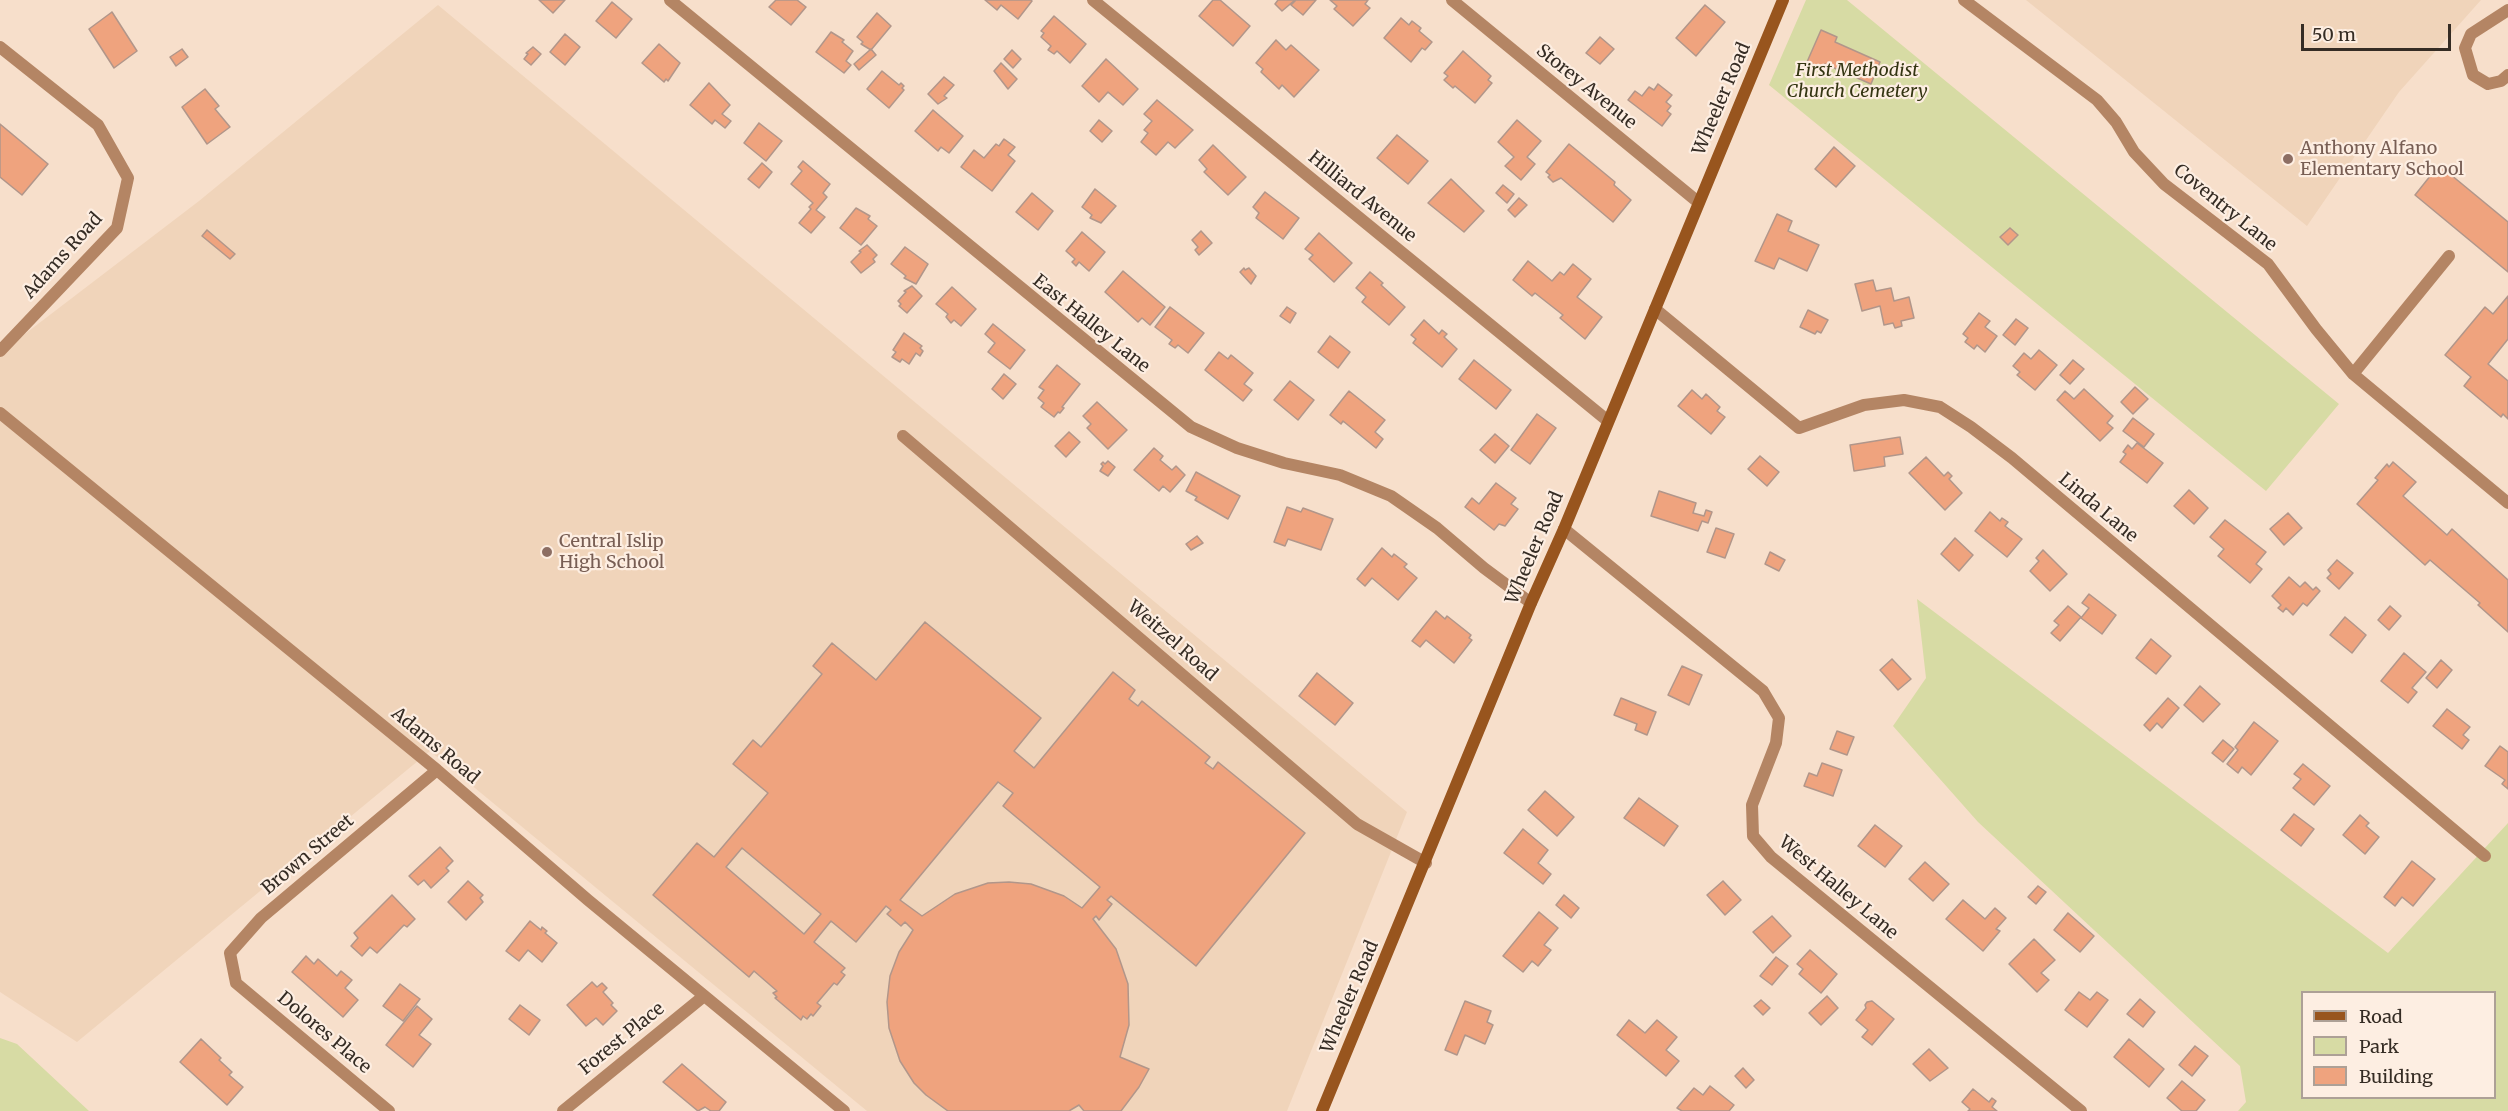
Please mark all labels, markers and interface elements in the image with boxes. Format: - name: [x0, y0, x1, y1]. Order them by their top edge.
- scale bar: [2304, 12, 2454, 50]
- text: 50 m: [2312, 23, 2356, 46]
- street label: Wheeler Road: [1689, 39, 1755, 159]
- street label: Storey Avenue: [1532, 40, 1640, 134]
- park label: First Methodist Church Cemetery: [1787, 60, 1927, 103]
- place label: Anthony Alfano Elementary School: [2300, 138, 2464, 180]
- street label: Hilliard Avenue: [1304, 147, 1420, 247]
- marker: Anthony Alfano Elementary School: [2281, 152, 2295, 166]
- street label: Coventry Lane: [2169, 160, 2281, 256]
- street label: Adams Road: [19, 209, 107, 303]
- street label: East Halley Lane: [1028, 270, 1154, 378]
- street label: Linda Lane: [2054, 469, 2142, 547]
- street label: Wheeler Road: [1502, 488, 1568, 608]
- place label: Central Islip High School: [559, 531, 664, 574]
- marker: Central Islip High School: [540, 545, 554, 559]
- street label: Weitzel Road: [1123, 596, 1221, 686]
- street label: Adams Road: [387, 703, 483, 789]
- street label: Brown Street: [258, 810, 358, 900]
- street label: West Halley Lane: [1774, 832, 1902, 944]
- street label: Wheeler Road: [1317, 937, 1383, 1057]
- street label: Dolores Place: [273, 988, 375, 1078]
- legend: [2301, 991, 2496, 1099]
- street label: Forest Place: [575, 998, 669, 1080]
- text: Road: [2359, 1005, 2403, 1028]
- text: Park: [2359, 1035, 2399, 1058]
- text: Building: [2359, 1065, 2433, 1088]

